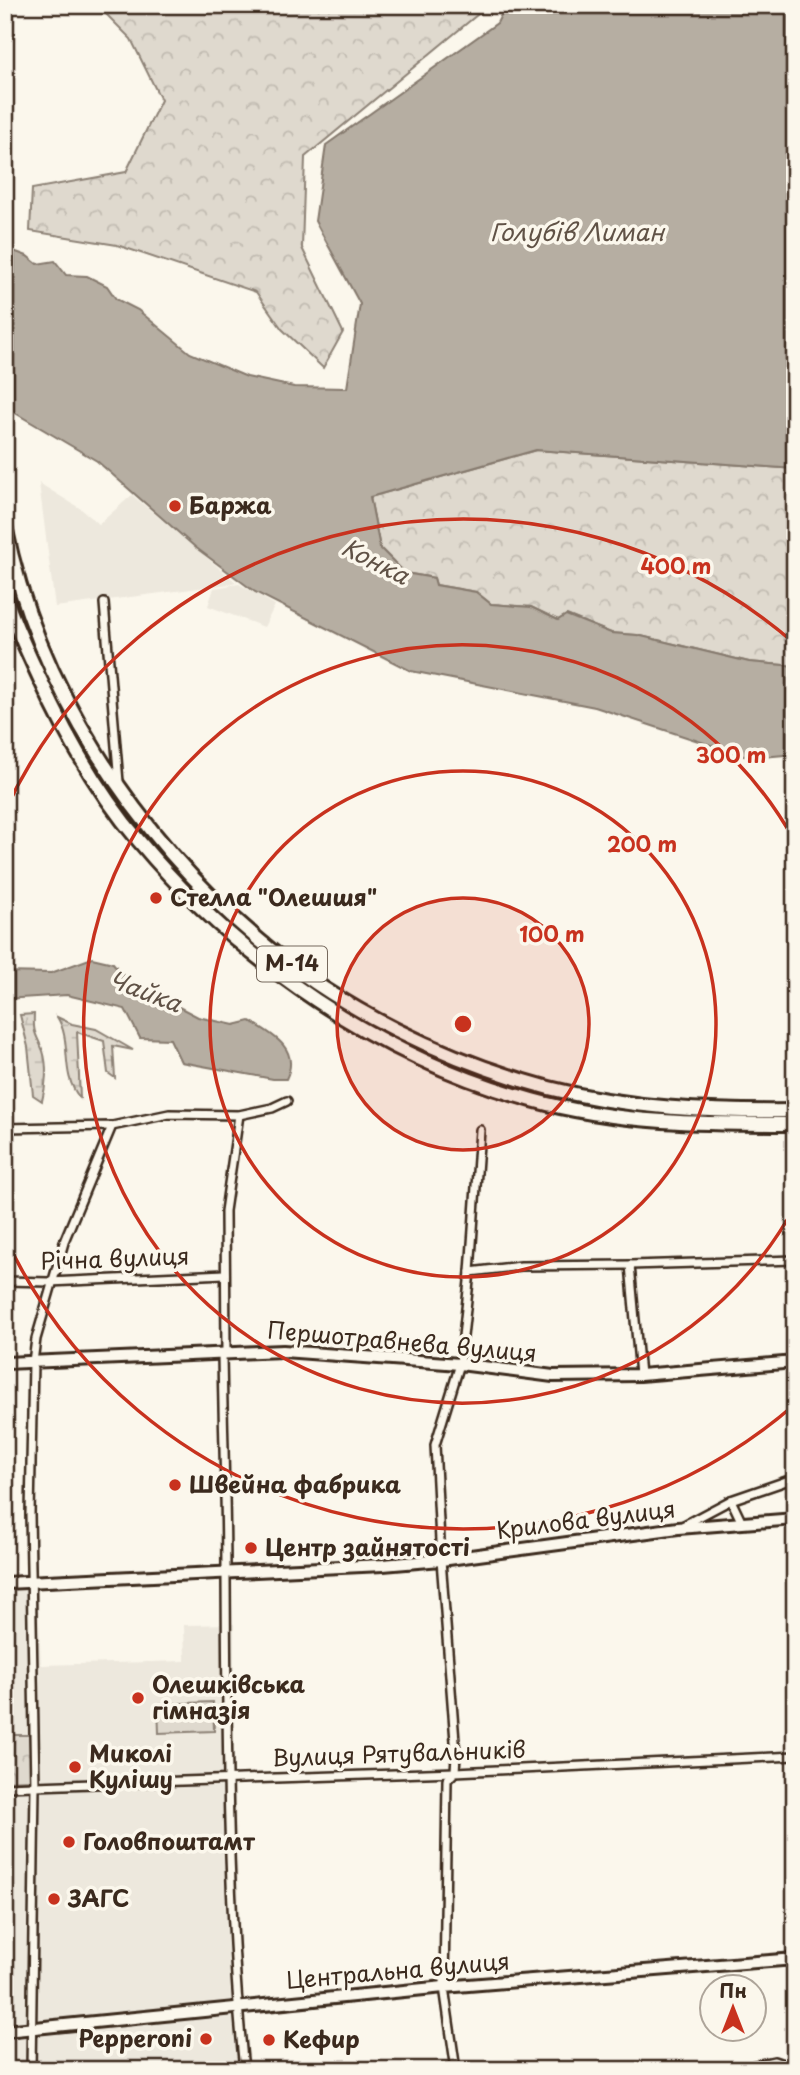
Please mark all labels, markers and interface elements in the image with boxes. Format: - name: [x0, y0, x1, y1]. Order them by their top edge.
- water label: Голубів Лиман: [490, 213, 666, 249]
- place label: Баржа: [189, 487, 272, 522]
- marker: Баржа: [167, 498, 183, 514]
- water label: Конка: [336, 528, 417, 593]
- text: 400 m: [641, 549, 711, 581]
- text: 300 m: [696, 738, 766, 770]
- text: 200 m: [607, 827, 677, 859]
- place label: Стелла "Олешшя": [170, 879, 377, 914]
- marker: Стелла "Олешшя": [148, 890, 164, 906]
- text: 100 m: [519, 917, 585, 949]
- road number: М-14: [257, 946, 327, 982]
- water label: Чайка: [104, 960, 188, 1021]
- centre of rings: [451, 1012, 475, 1036]
- street label: Річна вулиця: [40, 1237, 190, 1278]
- street label: Першотравнева вулиця: [266, 1311, 538, 1370]
- place label: Швейна фабрика: [189, 1466, 401, 1501]
- marker: Швейна фабрика: [167, 1477, 183, 1493]
- street label: Крилова вулиця: [494, 1490, 677, 1547]
- place label: Центр зайнятості: [265, 1529, 470, 1564]
- marker: Центр зайнятості: [243, 1540, 259, 1556]
- place label: Олешківська гімназія: [152, 1666, 306, 1727]
- marker: Олешківська гімназія: [130, 1690, 146, 1706]
- street label: Вулиця Рятувальників: [272, 1731, 526, 1774]
- place label: Миколі Кулішу: [89, 1735, 173, 1796]
- marker: Миколі Кулішу: [67, 1759, 83, 1775]
- place label: Головпоштамт: [83, 1823, 255, 1858]
- marker: Головпоштамт: [61, 1834, 77, 1850]
- place label: ЗАГС: [67, 1880, 129, 1915]
- marker: ЗАГС: [46, 1891, 62, 1907]
- street label: Центральна вулиця: [285, 1942, 511, 1997]
- north arrow: [698, 1974, 768, 2044]
- text: Пн: [719, 1976, 747, 2004]
- place label: Pepperoni: [78, 2020, 192, 2055]
- place label: Кефир: [283, 2021, 360, 2056]
- marker: Pepperoni: [198, 2031, 214, 2047]
- marker: Кефир: [261, 2032, 277, 2048]

